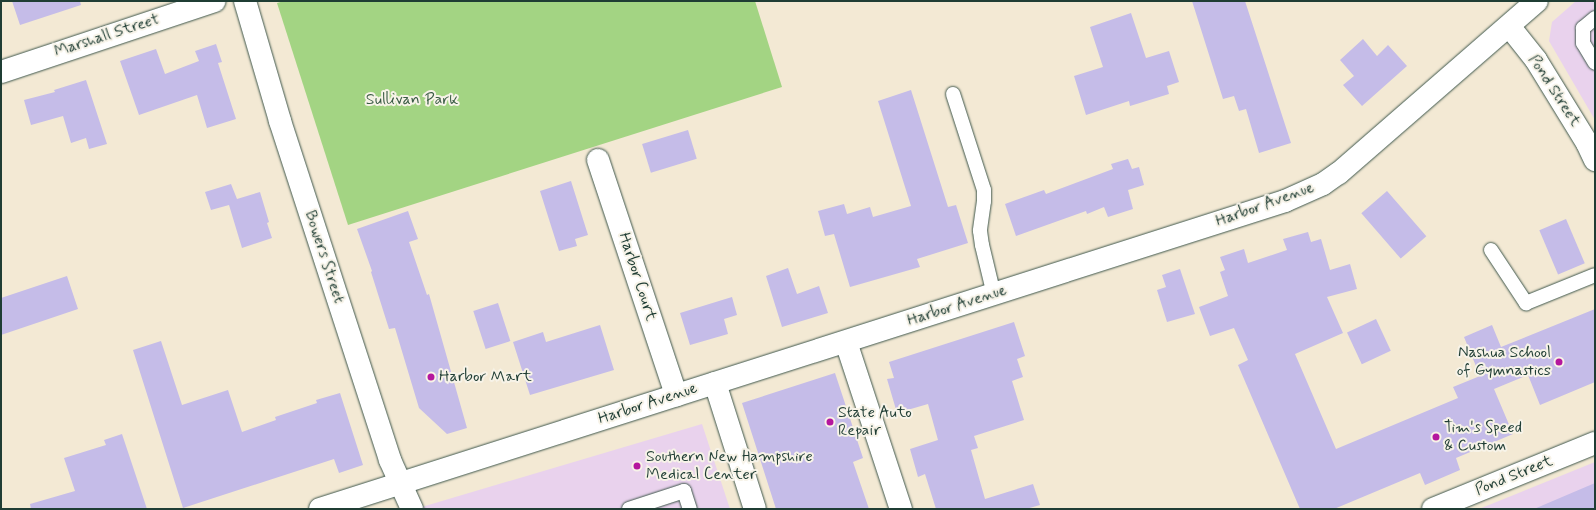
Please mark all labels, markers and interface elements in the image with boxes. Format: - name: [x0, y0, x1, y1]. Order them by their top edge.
- street label: Marshall Street: [52, 10, 162, 62]
- street label: Pond Street: [1524, 51, 1584, 131]
- park label: Sullivan Park: [367, 90, 457, 110]
- street label: Harbor Avenue: [1214, 179, 1316, 231]
- street label: Bowers Street: [300, 207, 348, 307]
- street label: Harbor Court: [614, 231, 660, 323]
- street label: Harbor Avenue: [906, 281, 1008, 331]
- place label: Nashua School of Gymnastics: [1452, 343, 1551, 381]
- marker: Nashua School of Gymnastics: [1554, 357, 1564, 367]
- place label: Harbor Mart: [439, 367, 527, 387]
- marker: Harbor Mart: [426, 372, 436, 382]
- street label: Harbor Avenue: [597, 379, 699, 429]
- place label: State Auto Repair: [838, 403, 910, 441]
- marker: State Auto Repair: [825, 417, 835, 427]
- place label: Tim's Speed & Custom: [1444, 418, 1524, 456]
- marker: Tim's Speed & Custom: [1431, 432, 1441, 442]
- place label: Southern New Hampshire Medical Center: [646, 447, 812, 485]
- street label: Pond Street: [1472, 452, 1556, 500]
- marker: Southern New Hampshire Medical Center: [631, 460, 643, 472]

